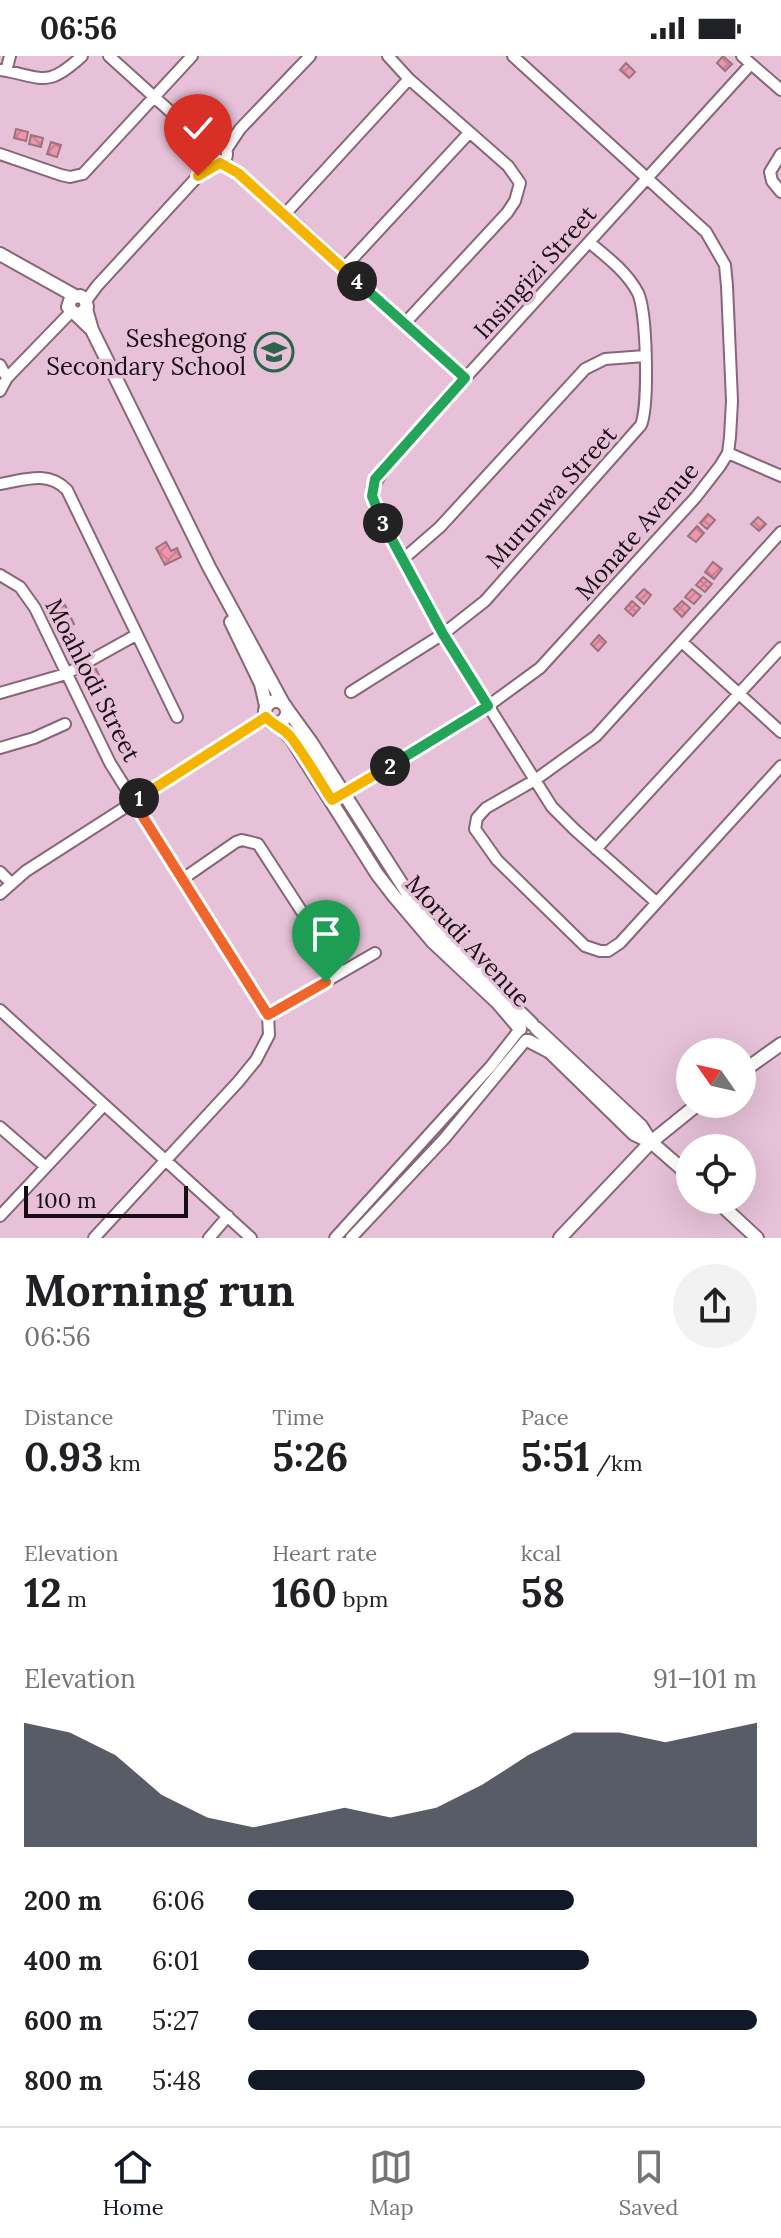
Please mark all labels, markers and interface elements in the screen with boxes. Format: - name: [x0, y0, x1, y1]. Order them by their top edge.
- text: 06:56: [40, 9, 117, 47]
- pin: [164, 94, 232, 176]
- icon: check: [176, 106, 220, 150]
- street label: Insingizi Street: [467, 198, 603, 345]
- pin: 4: [337, 261, 377, 301]
- text: 4: [351, 267, 363, 295]
- place label: Seshegong Secondary School: [46, 323, 247, 382]
- school or university icon: Seshegong Secondary School: [253, 331, 295, 373]
- street label: Murunwa Street: [479, 419, 624, 575]
- street label: Monate Avenue: [569, 456, 705, 606]
- pin: 3: [363, 503, 403, 543]
- text: 3: [377, 509, 389, 537]
- street label: Moahlodi Street: [39, 593, 148, 767]
- pin: 2: [370, 746, 410, 786]
- text: 2: [384, 752, 396, 780]
- pin: 1: [119, 778, 159, 818]
- text: 1: [135, 784, 143, 812]
- street label: Morudi Avenue: [399, 868, 537, 1014]
- pin: [292, 900, 360, 982]
- icon: arrive: [304, 912, 348, 956]
- north arrow: [676, 1038, 756, 1118]
- map controls: [676, 1038, 756, 1214]
- button: locate: [676, 1134, 756, 1214]
- scale bar: [24, 1182, 188, 1218]
- text: 100 m: [36, 1186, 97, 1214]
- text: Morning run: [24, 1262, 295, 1318]
- button: share: [673, 1264, 757, 1348]
- text: 06:56: [24, 1320, 91, 1353]
- text: Distance: [24, 1403, 114, 1431]
- text: Time: [272, 1403, 324, 1431]
- text: Pace: [521, 1403, 569, 1431]
- text: 0.93: [24, 1431, 104, 1482]
- text: 5:26: [272, 1431, 348, 1482]
- text: 5:51: [521, 1431, 590, 1482]
- text: km: [104, 1449, 141, 1477]
- text: /km: [590, 1449, 643, 1477]
- text: Elevation: [24, 1539, 119, 1567]
- text: Heart rate: [272, 1539, 377, 1567]
- text: kcal: [521, 1539, 561, 1567]
- text: 12: [24, 1567, 62, 1618]
- text: 160: [272, 1567, 337, 1618]
- text: 58: [521, 1567, 565, 1618]
- text: m: [62, 1585, 87, 1613]
- text: bpm: [337, 1585, 388, 1613]
- text: Elevation: [24, 1662, 136, 1695]
- text: 91–101 m: [653, 1662, 757, 1695]
- text: 200 m: [24, 1884, 102, 1917]
- text: 6:06: [152, 1884, 205, 1917]
- text: 400 m: [24, 1944, 102, 1977]
- text: 6:01: [152, 1944, 199, 1977]
- text: 600 m: [24, 2004, 103, 2037]
- text: 5:27: [152, 2004, 199, 2037]
- text: 800 m: [24, 2064, 103, 2097]
- text: 5:48: [152, 2064, 201, 2097]
- tab: Home: [103, 2145, 164, 2221]
- tab: Map: [369, 2145, 414, 2221]
- tab: Saved: [619, 2145, 678, 2221]

